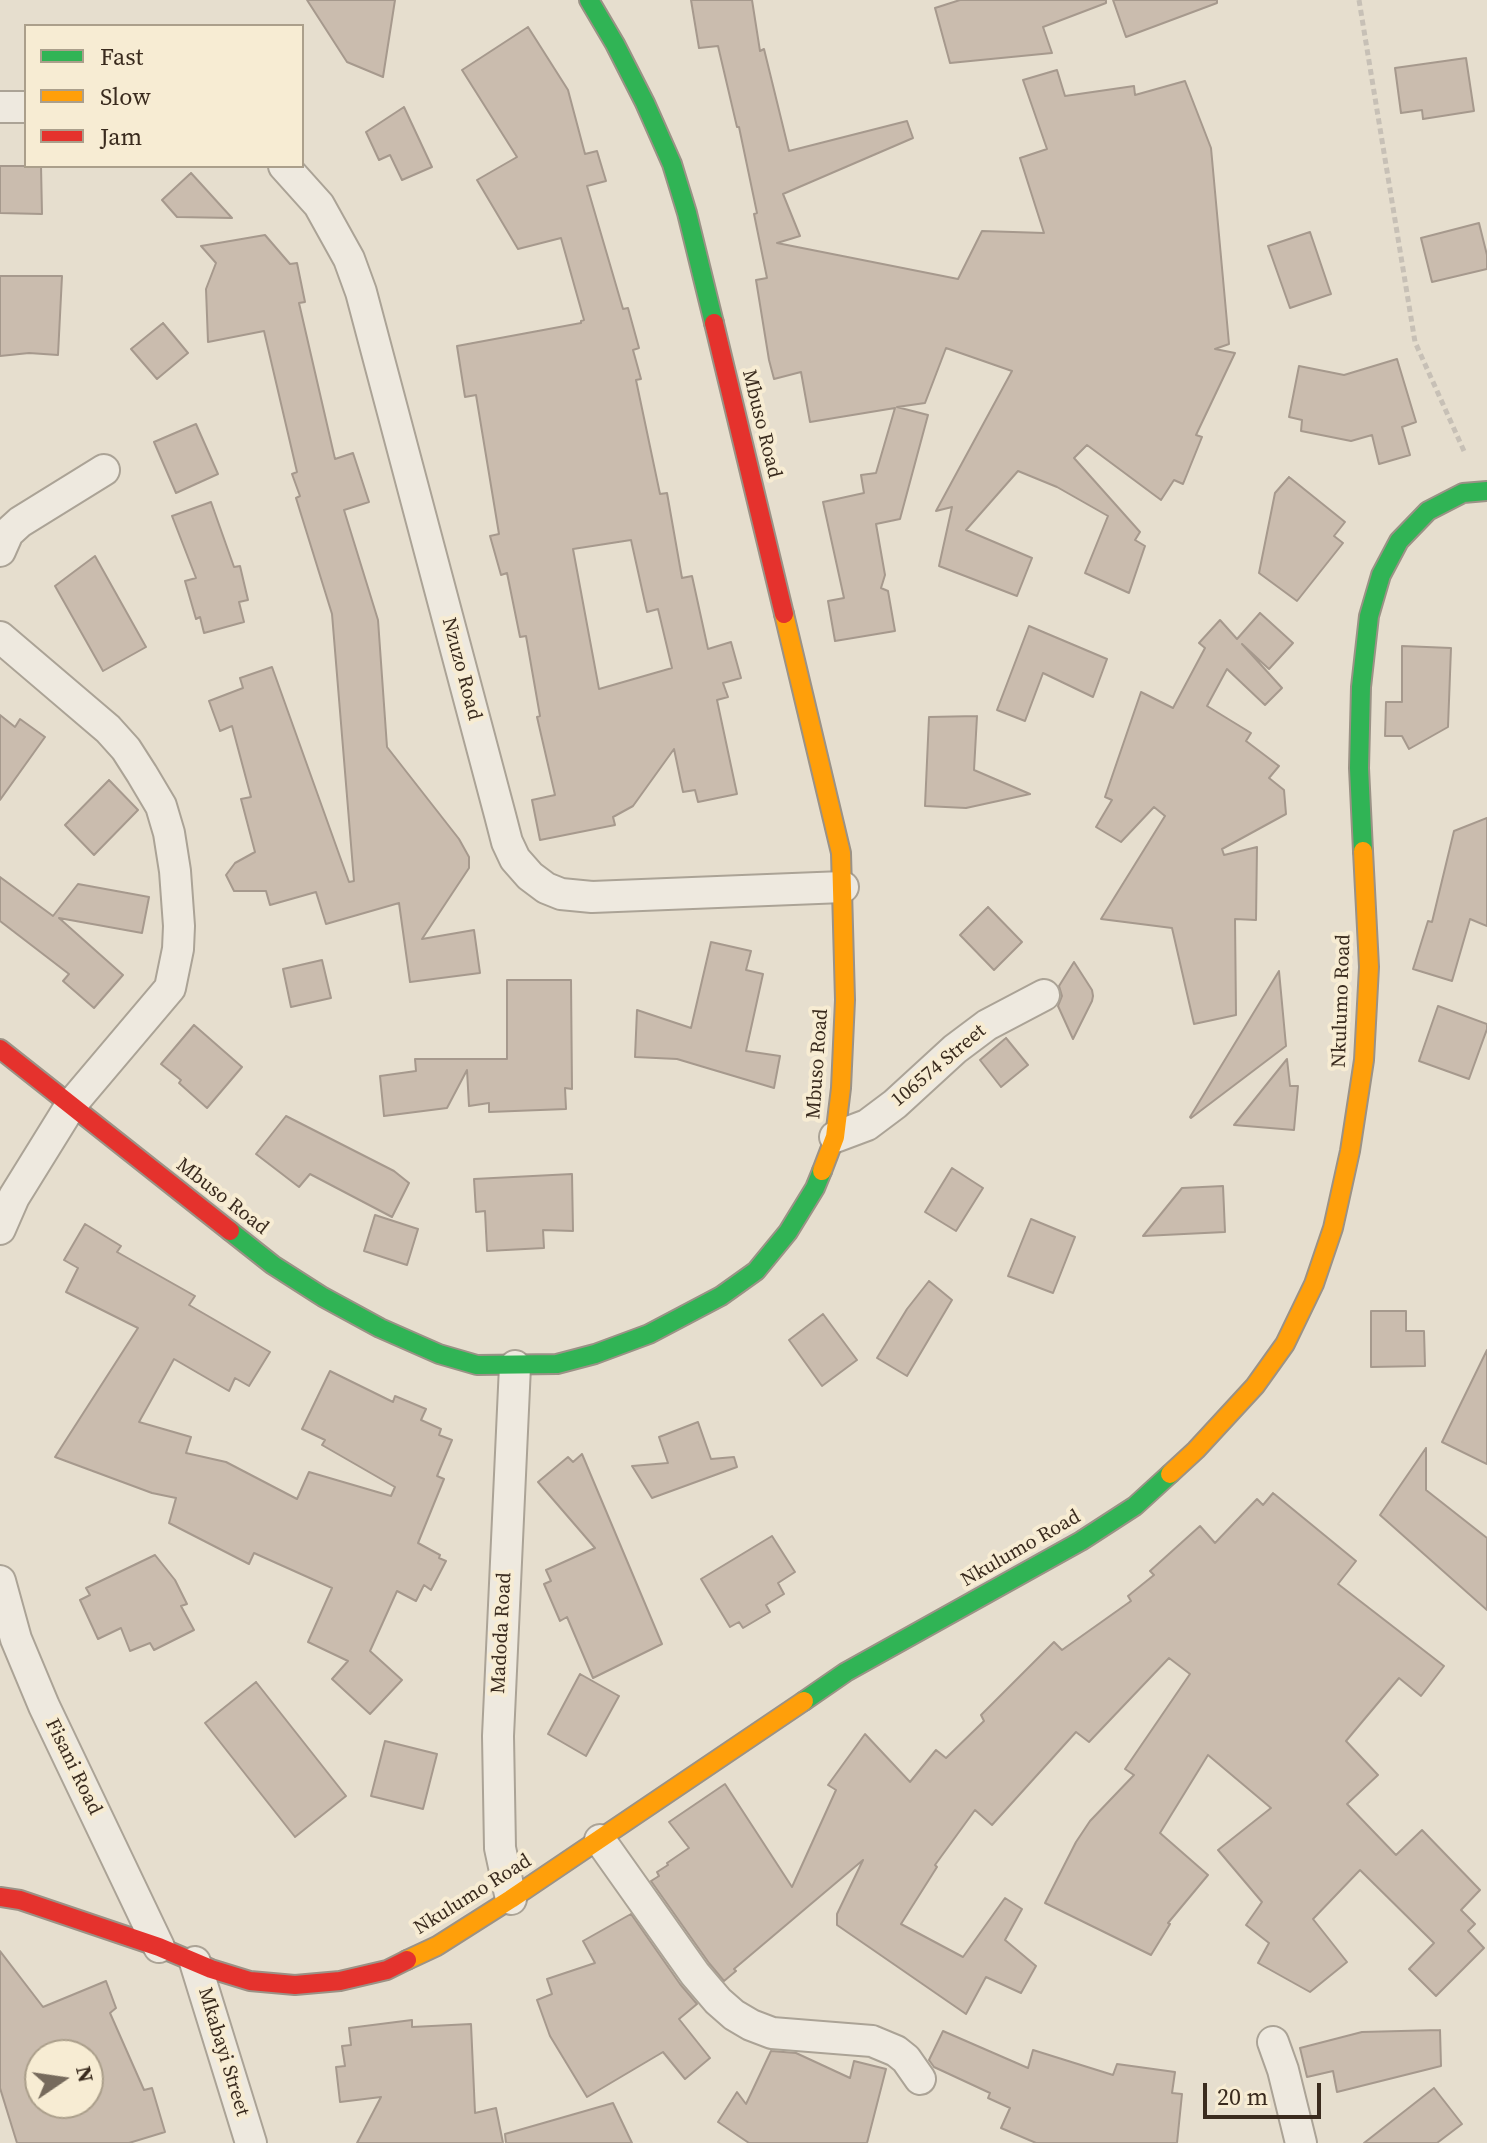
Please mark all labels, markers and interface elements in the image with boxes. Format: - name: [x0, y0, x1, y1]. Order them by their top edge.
- legend: [24, 24, 304, 168]
- text: Fast: [100, 40, 143, 73]
- text: Slow: [100, 80, 151, 113]
- text: Jam: [100, 120, 142, 153]
- street label: Mbuso Road: [736, 367, 786, 481]
- street label: Nzuzo Road: [436, 615, 486, 723]
- street label: Nkulumo Road: [1328, 934, 1356, 1068]
- street label: Mbuso Road: [802, 1008, 834, 1120]
- street label: 106574 Street: [887, 1019, 991, 1113]
- street label: Mbuso Road: [171, 1153, 273, 1241]
- street label: Nkulumo Road: [957, 1505, 1085, 1593]
- street label: Madoda Road: [487, 1572, 517, 1694]
- street label: Fisani Road: [39, 1715, 107, 1819]
- street label: Nkulumo Road: [410, 1849, 536, 1941]
- street label: Mkabayi Street: [192, 1985, 254, 2119]
- north arrow: [24, 2039, 104, 2119]
- text: N: [69, 2063, 102, 2085]
- scale bar: [1207, 2067, 1325, 2117]
- text: 20 m: [1217, 2080, 1268, 2113]

